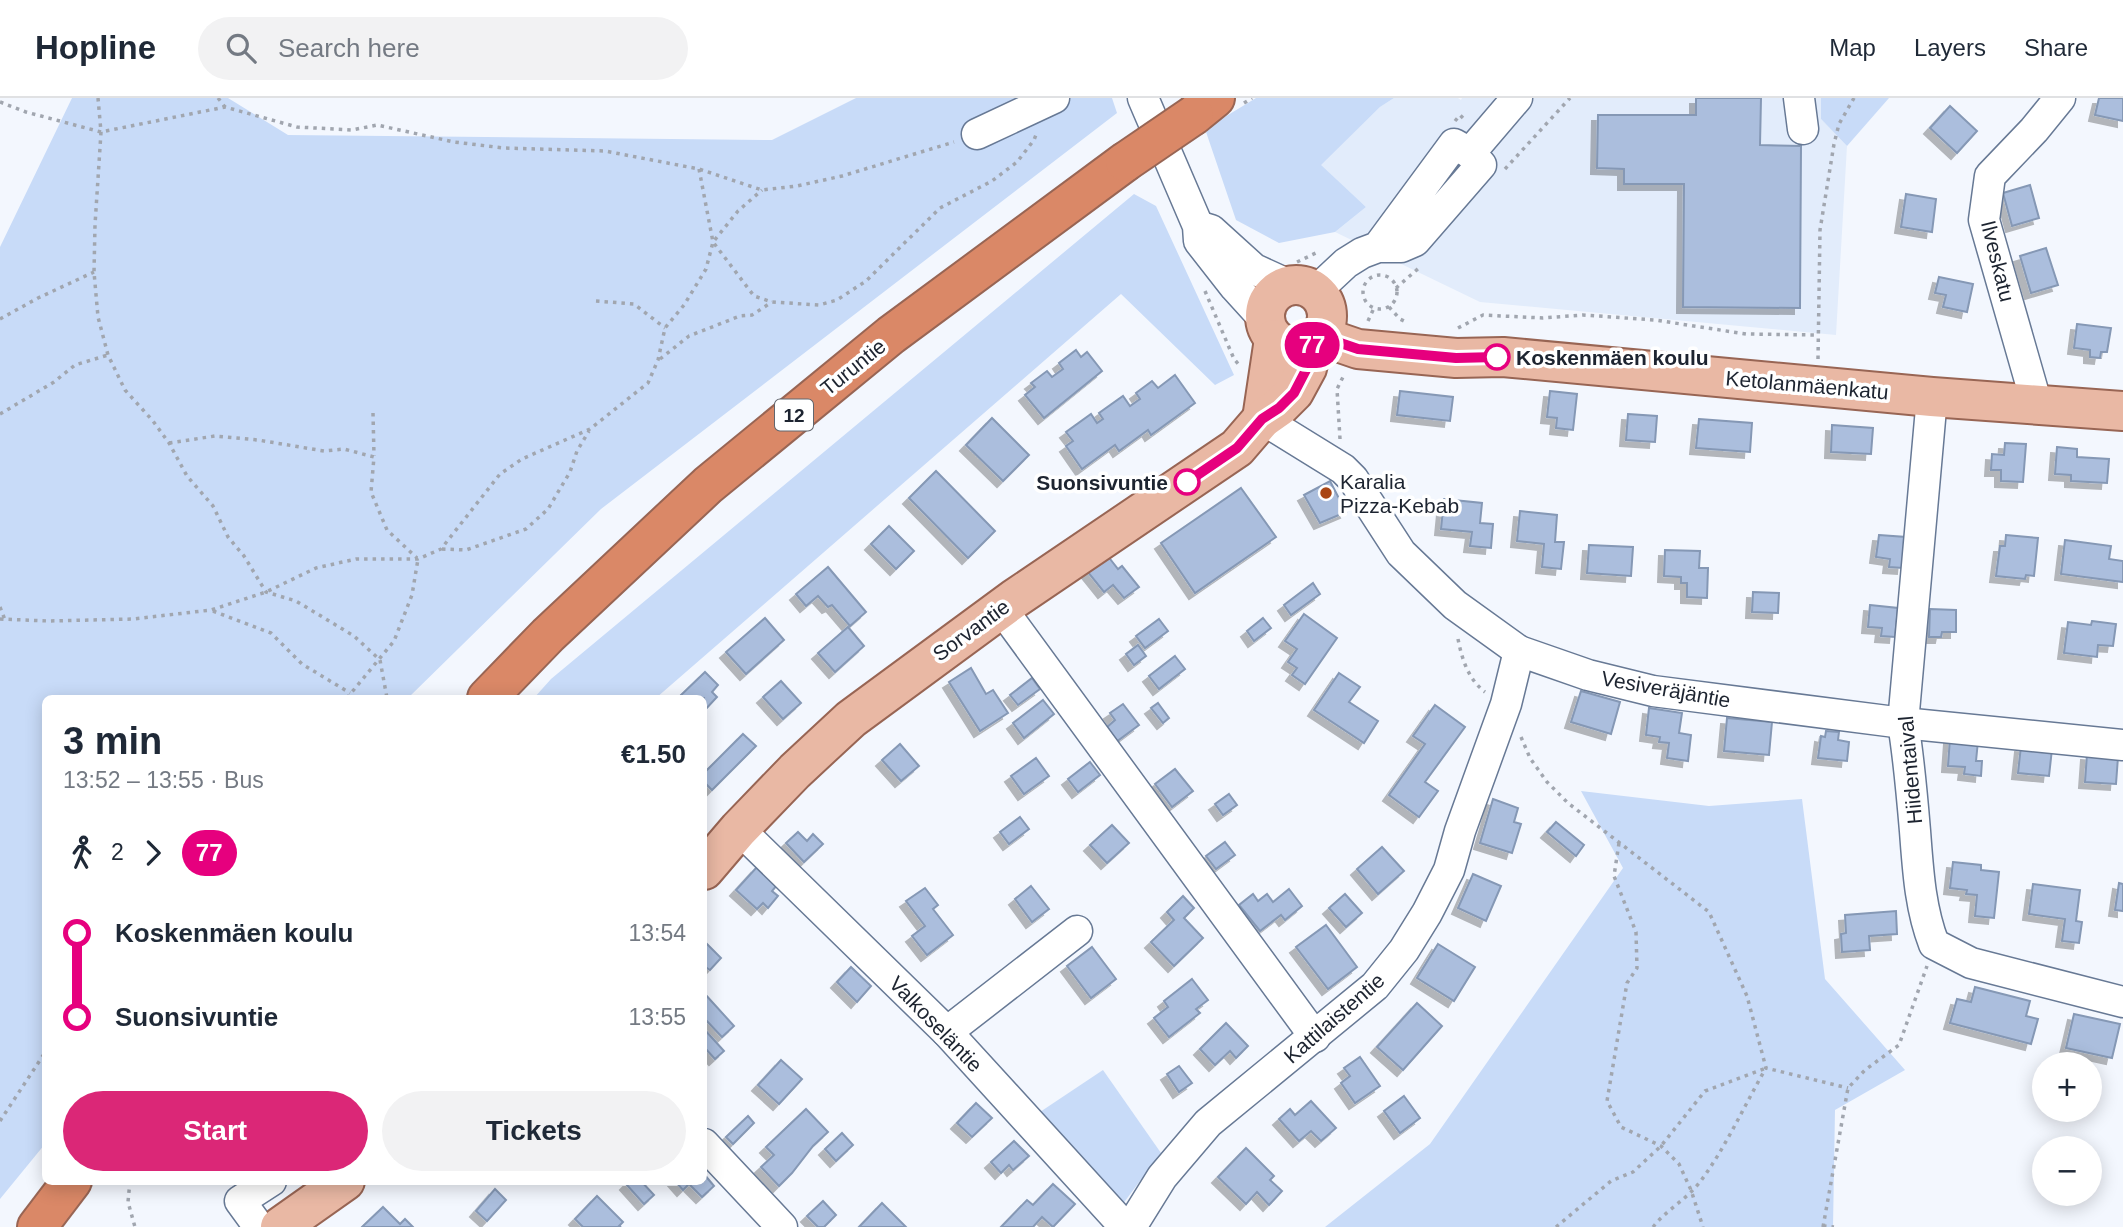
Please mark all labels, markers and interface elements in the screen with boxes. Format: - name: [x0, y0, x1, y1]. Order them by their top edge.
- search box: [198, 17, 688, 80]
- text: Hopline: [35, 29, 156, 66]
- icon: search: [222, 29, 260, 67]
- text: Search here: [278, 33, 420, 63]
- text: Map: [1829, 34, 1876, 61]
- text: Layers: [1914, 34, 1986, 61]
- text: Share: [2024, 34, 2088, 61]
- street label: Ilveskatu: [1977, 218, 2019, 304]
- line badge: 77: [1280, 322, 1344, 368]
- text: 77: [1299, 331, 1325, 358]
- street label: Turuntie: [816, 334, 890, 400]
- marker: Koskenmäen koulu: [1484, 344, 1510, 370]
- place label: Koskenmäen koulu: [1516, 346, 1709, 369]
- street label: Ketolanmäenkatu: [1725, 366, 1889, 404]
- road number: 12: [775, 400, 813, 430]
- marker: Suonsivuntie: [1174, 469, 1200, 495]
- place label: Karalia Pizza-Kebab: [1340, 470, 1459, 517]
- place label: Suonsivuntie: [1036, 471, 1168, 494]
- marker: Karalia Pizza-Kebab: [1318, 485, 1334, 501]
- street label: Sorvantie: [928, 595, 1014, 665]
- street label: Vesiveräjäntie: [1600, 666, 1732, 712]
- street label: Hiidentaival: [1894, 715, 1926, 825]
- text: 3 min: [63, 720, 162, 762]
- text: €1.50: [621, 739, 686, 769]
- text: 13:52 – 13:55 · Bus: [63, 767, 264, 793]
- icon: walk: [63, 834, 101, 872]
- icon: forward: [134, 834, 172, 872]
- text: 2: [111, 839, 124, 865]
- text: 77: [196, 839, 223, 866]
- text: Koskenmäen koulu: [115, 918, 353, 948]
- text: 13:54: [628, 920, 686, 946]
- street label: Kattilaistentie: [1279, 968, 1389, 1068]
- street label: Valkoseläntie: [885, 972, 987, 1076]
- text: Suonsivuntie: [115, 1002, 278, 1032]
- text: 13:55: [628, 1004, 686, 1030]
- map controls: [2032, 1052, 2102, 1206]
- button: +: [2032, 1052, 2102, 1122]
- button: Start: [63, 1091, 368, 1171]
- button: Tickets: [382, 1091, 686, 1171]
- button: −: [2032, 1136, 2102, 1206]

